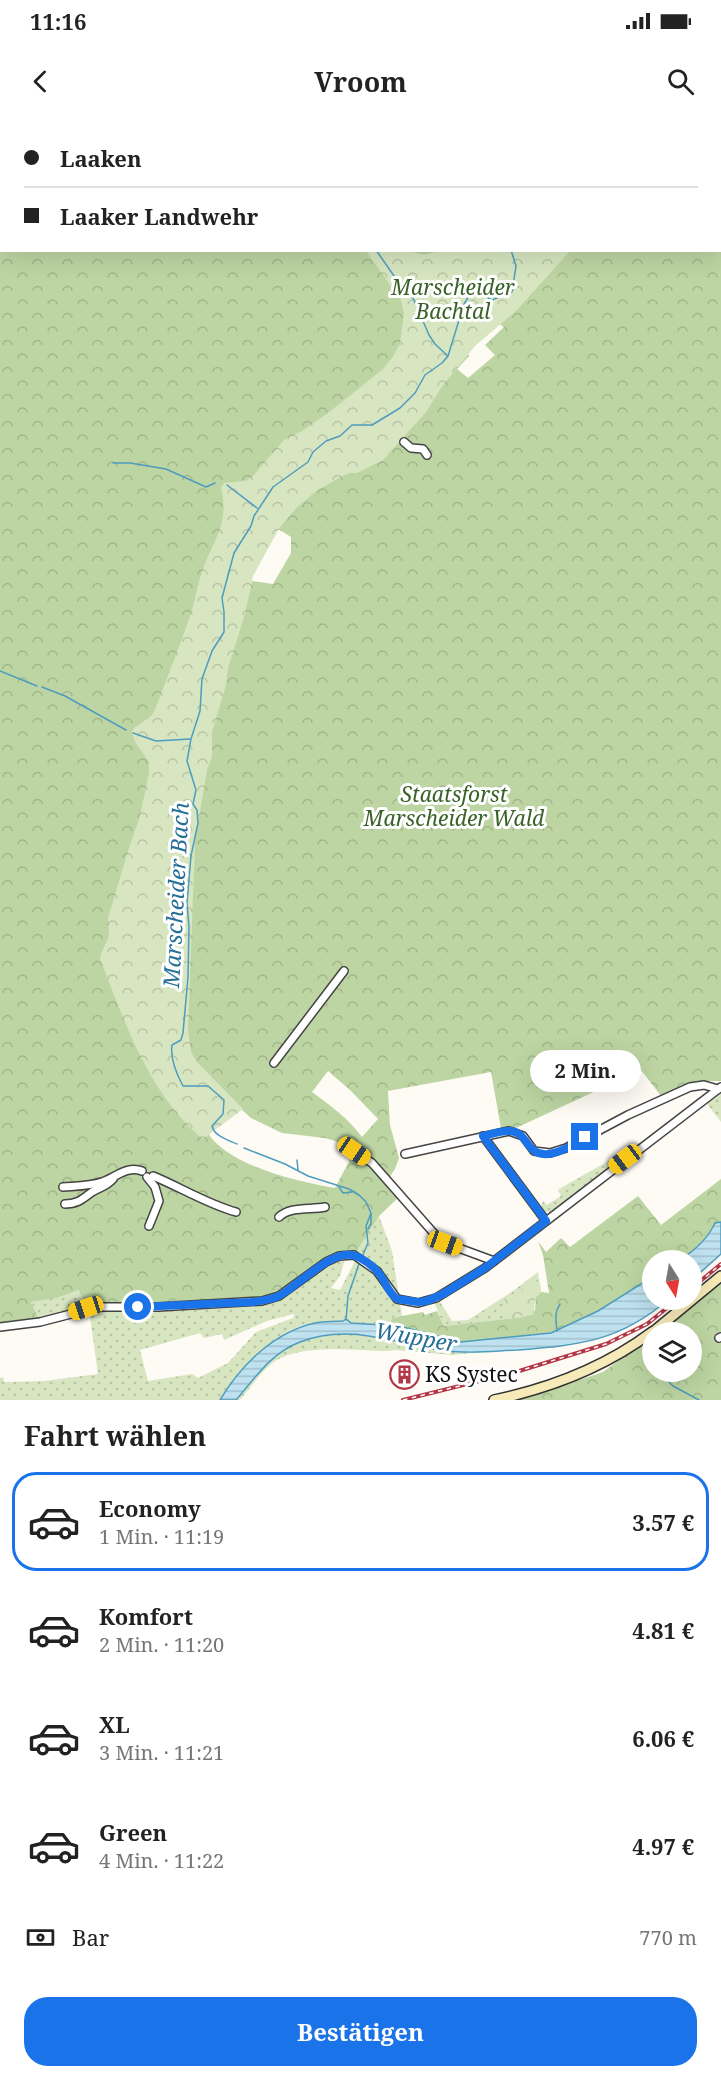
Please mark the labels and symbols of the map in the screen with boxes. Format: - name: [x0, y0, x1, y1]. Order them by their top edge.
- park label: Marscheider Bachtal: [390, 273, 515, 325]
- park label: Staatsforst Marscheider Wald: [363, 780, 545, 832]
- water label: Marscheider Bach: [155, 801, 195, 990]
- callout: 2 Min.: [530, 1050, 640, 1092]
- route end: [571, 1123, 598, 1150]
- car: [334, 1133, 374, 1169]
- car: [605, 1141, 645, 1177]
- car: [425, 1228, 465, 1258]
- north arrow: [642, 1250, 702, 1310]
- route start: [124, 1293, 151, 1320]
- car: [66, 1294, 106, 1322]
- water label: Wupper: [373, 1314, 460, 1358]
- building icon: KS Systec: [388, 1359, 420, 1391]
- place label: KS Systec: [425, 1360, 518, 1388]

